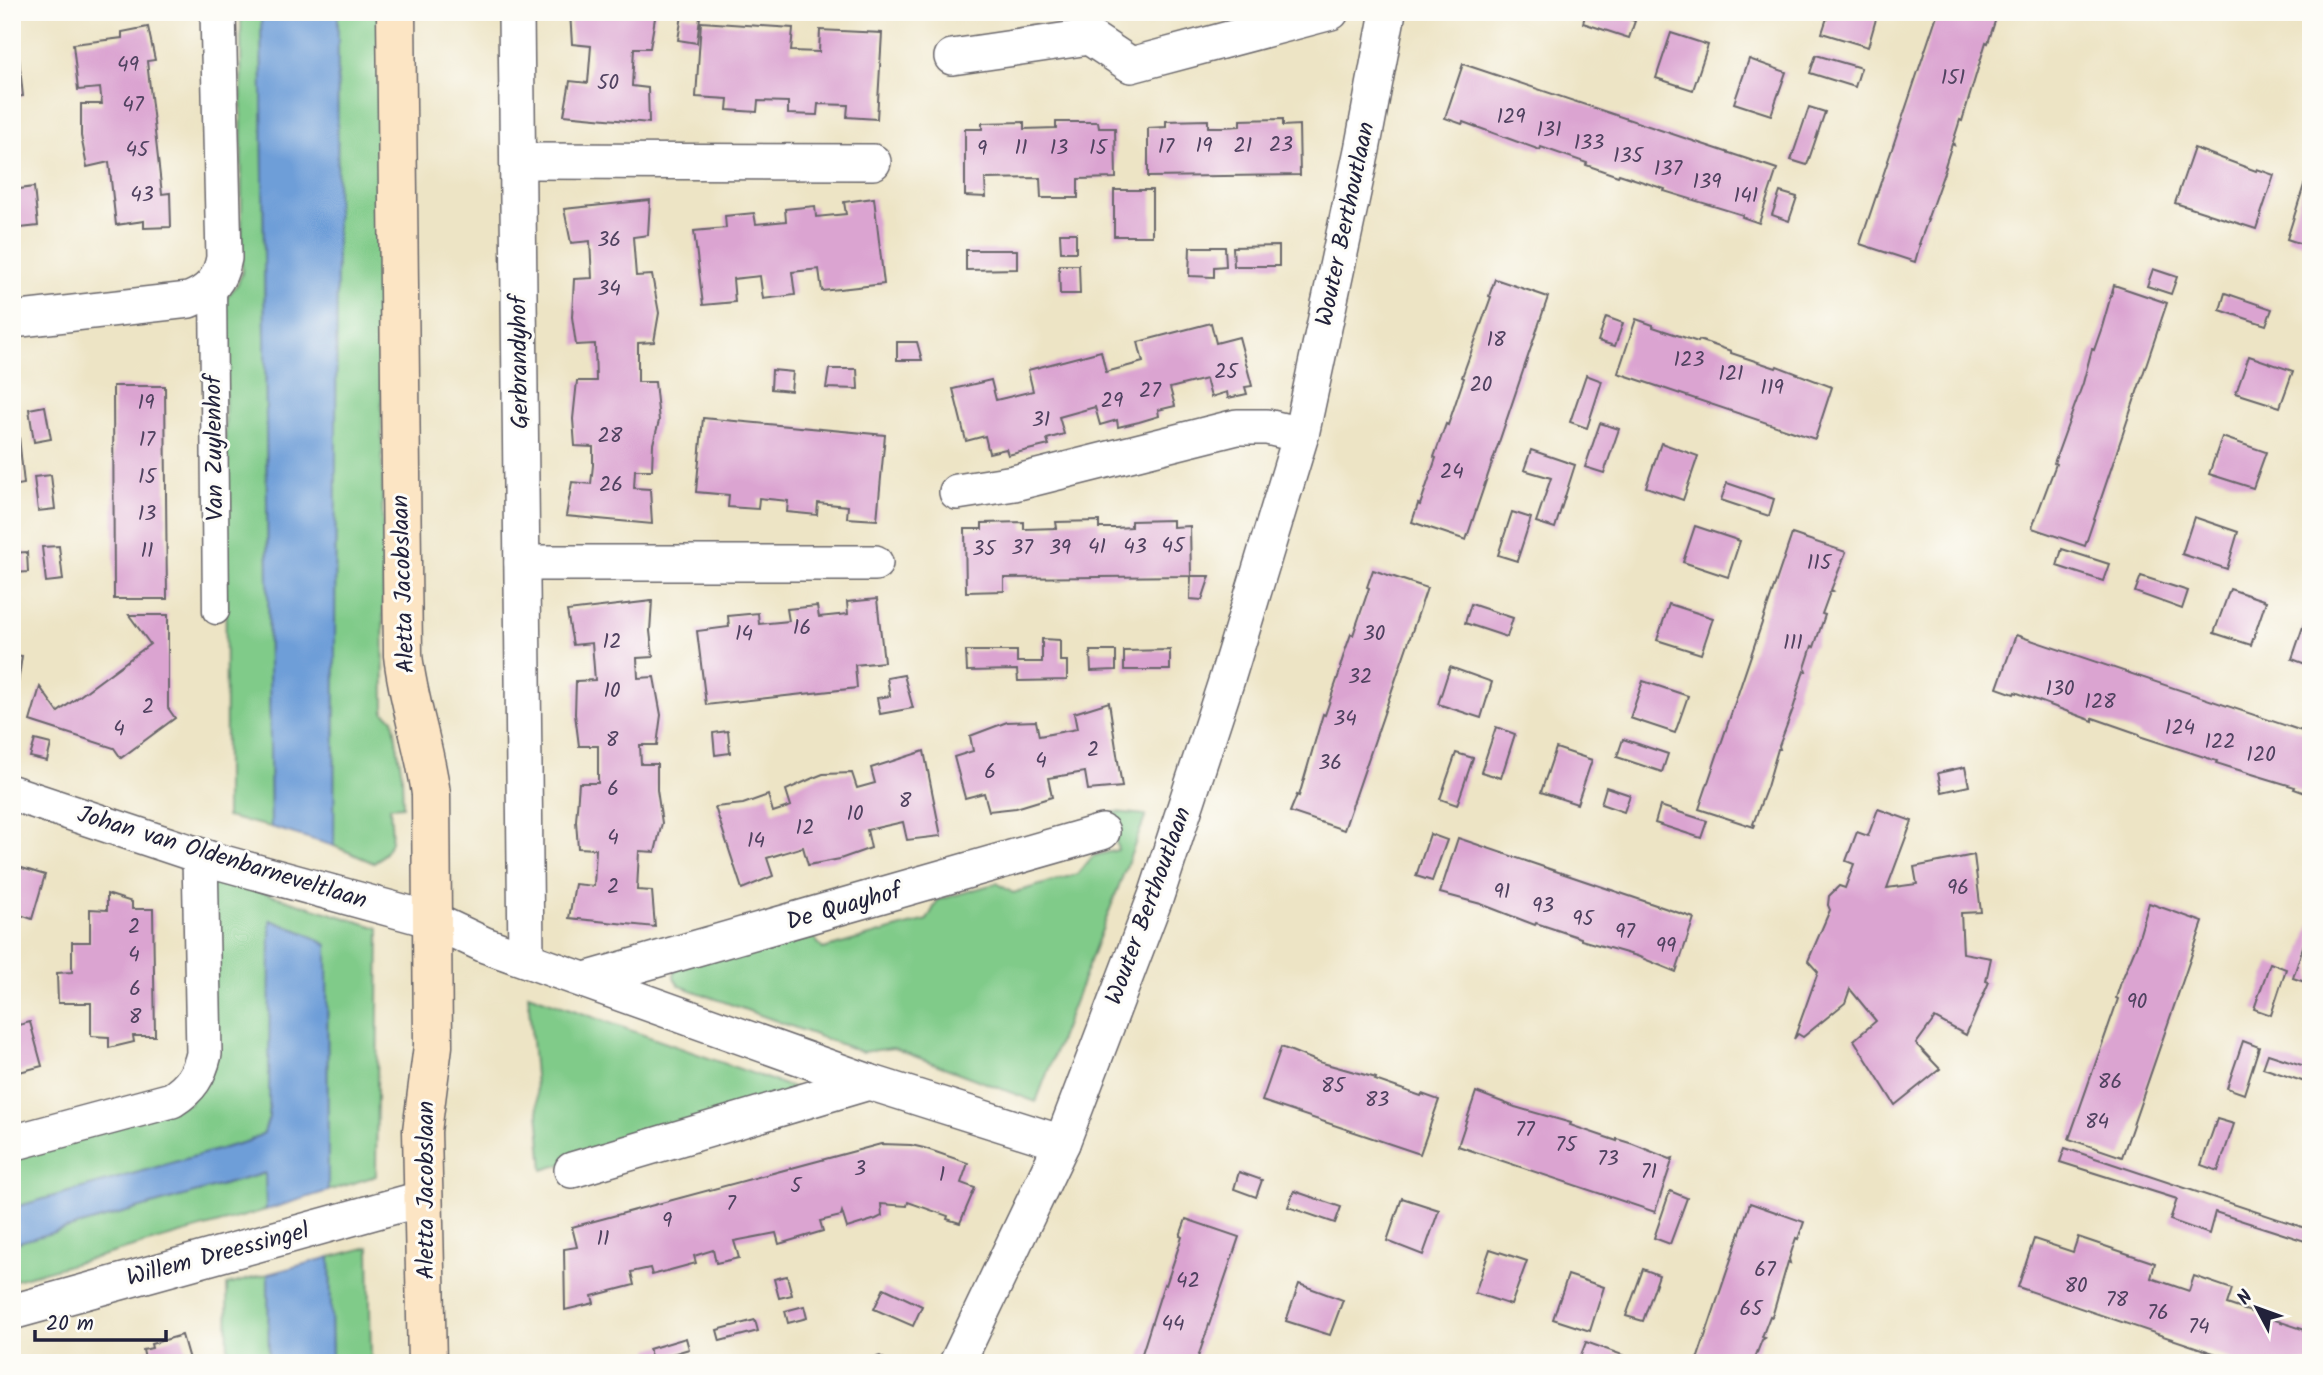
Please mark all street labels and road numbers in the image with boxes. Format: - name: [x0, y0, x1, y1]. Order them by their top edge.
- street label: Wouter Berthoutlaan: [1305, 118, 1387, 330]
- street label: Gerbrandyhof: [499, 292, 541, 429]
- street label: Van Zuylenhof: [194, 372, 236, 522]
- street label: Aletta Jacobslaan: [381, 494, 427, 674]
- street label: Johan van Oldenbarneveltlaan: [72, 795, 372, 921]
- street label: Wouter Berthoutlaan: [1095, 802, 1203, 1010]
- street label: De Quayhof: [782, 871, 909, 942]
- street label: Aletta Jacobslaan: [407, 1101, 446, 1279]
- street label: Willem Dreessingel: [122, 1212, 314, 1298]

